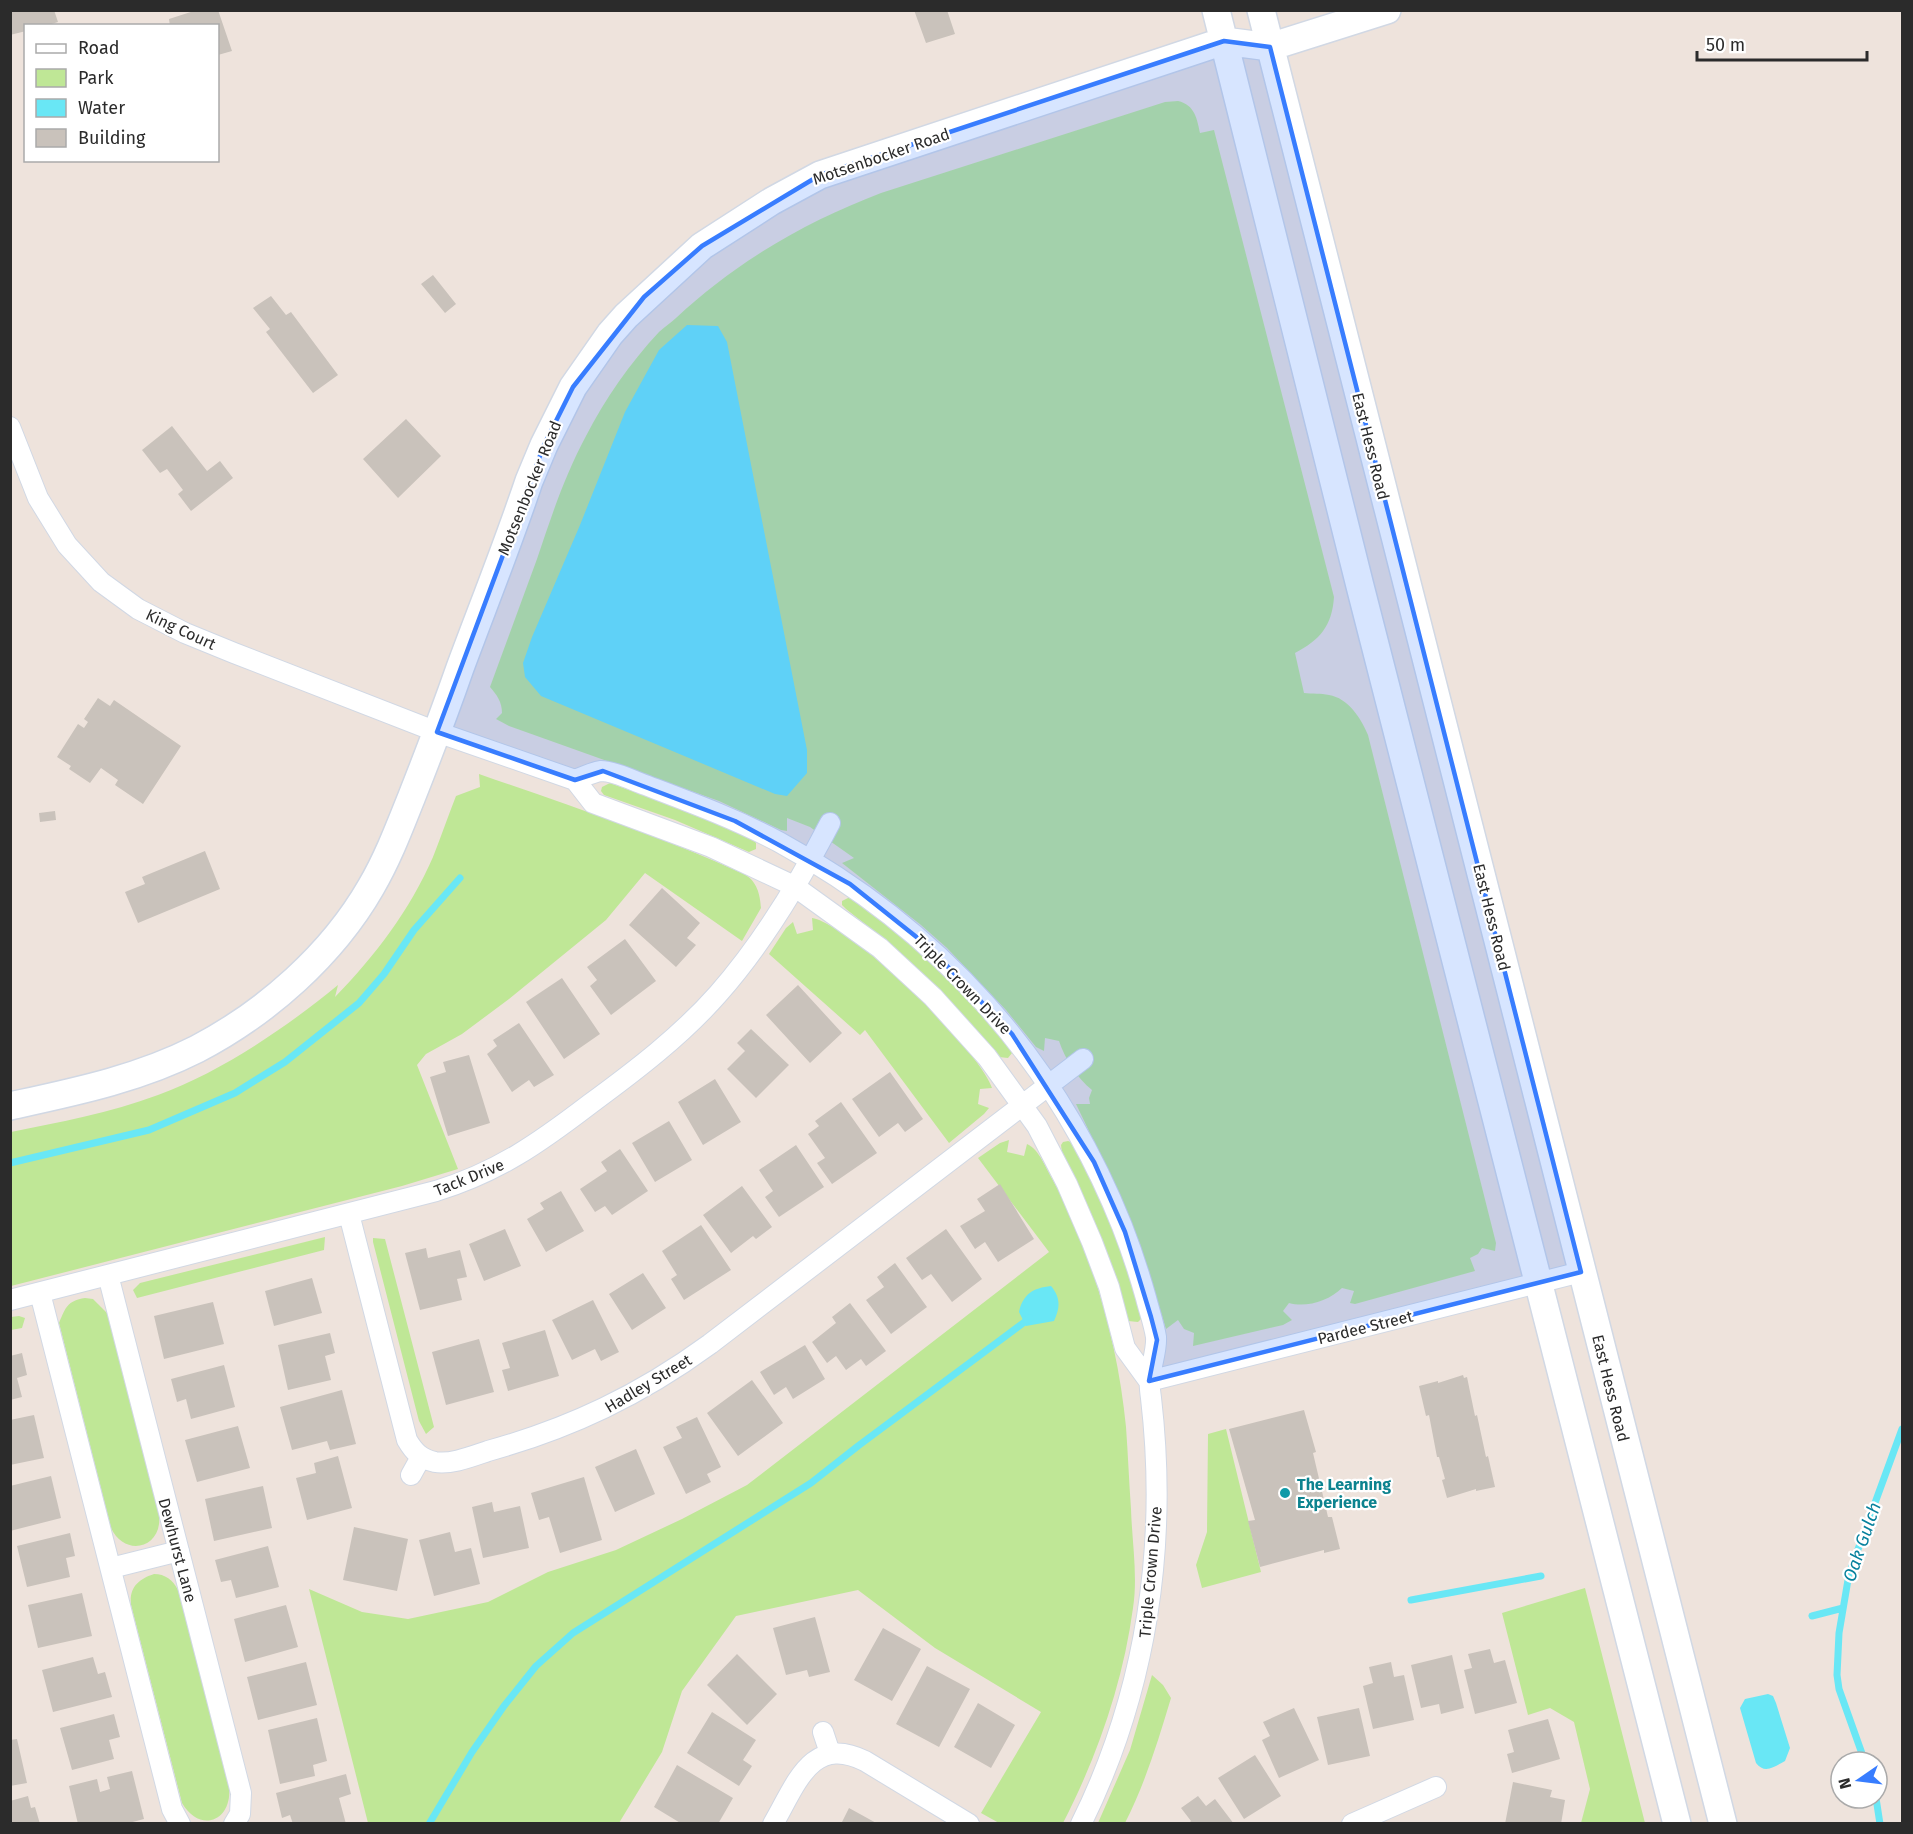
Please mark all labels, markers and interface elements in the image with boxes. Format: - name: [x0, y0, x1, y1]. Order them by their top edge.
- legend: [24, 24, 219, 162]
- scale bar: [1697, 24, 1866, 62]
- text: 50 m: [1706, 34, 1745, 56]
- text: Road: [78, 37, 120, 59]
- text: Park: [78, 67, 114, 89]
- text: Water: [78, 97, 125, 119]
- street label: Motsenbocker Road: [810, 124, 952, 189]
- text: Building: [78, 127, 146, 149]
- street label: East Hess Road: [1348, 390, 1393, 502]
- street label: Motsenbocker Road: [494, 418, 565, 558]
- street label: King Court: [143, 605, 219, 654]
- street label: East Hess Road: [1469, 861, 1514, 973]
- street label: Triple Crown Drive: [910, 930, 1015, 1038]
- street label: Tack Drive: [431, 1155, 507, 1200]
- street label: Pardee Street: [1316, 1306, 1415, 1348]
- street label: East Hess Road: [1588, 1332, 1633, 1444]
- street label: Hadley Street: [601, 1350, 695, 1417]
- place label: The Learning Experience: [1297, 1475, 1391, 1512]
- marker: The Learning Experience: [1278, 1486, 1292, 1500]
- street label: Dewhurst Lane: [154, 1496, 201, 1604]
- water label: Oak Gulch: [1838, 1499, 1886, 1585]
- street label: Triple Crown Drive: [1135, 1506, 1166, 1639]
- north arrow: [1829, 1750, 1889, 1810]
- text: N: [1834, 1776, 1855, 1791]

